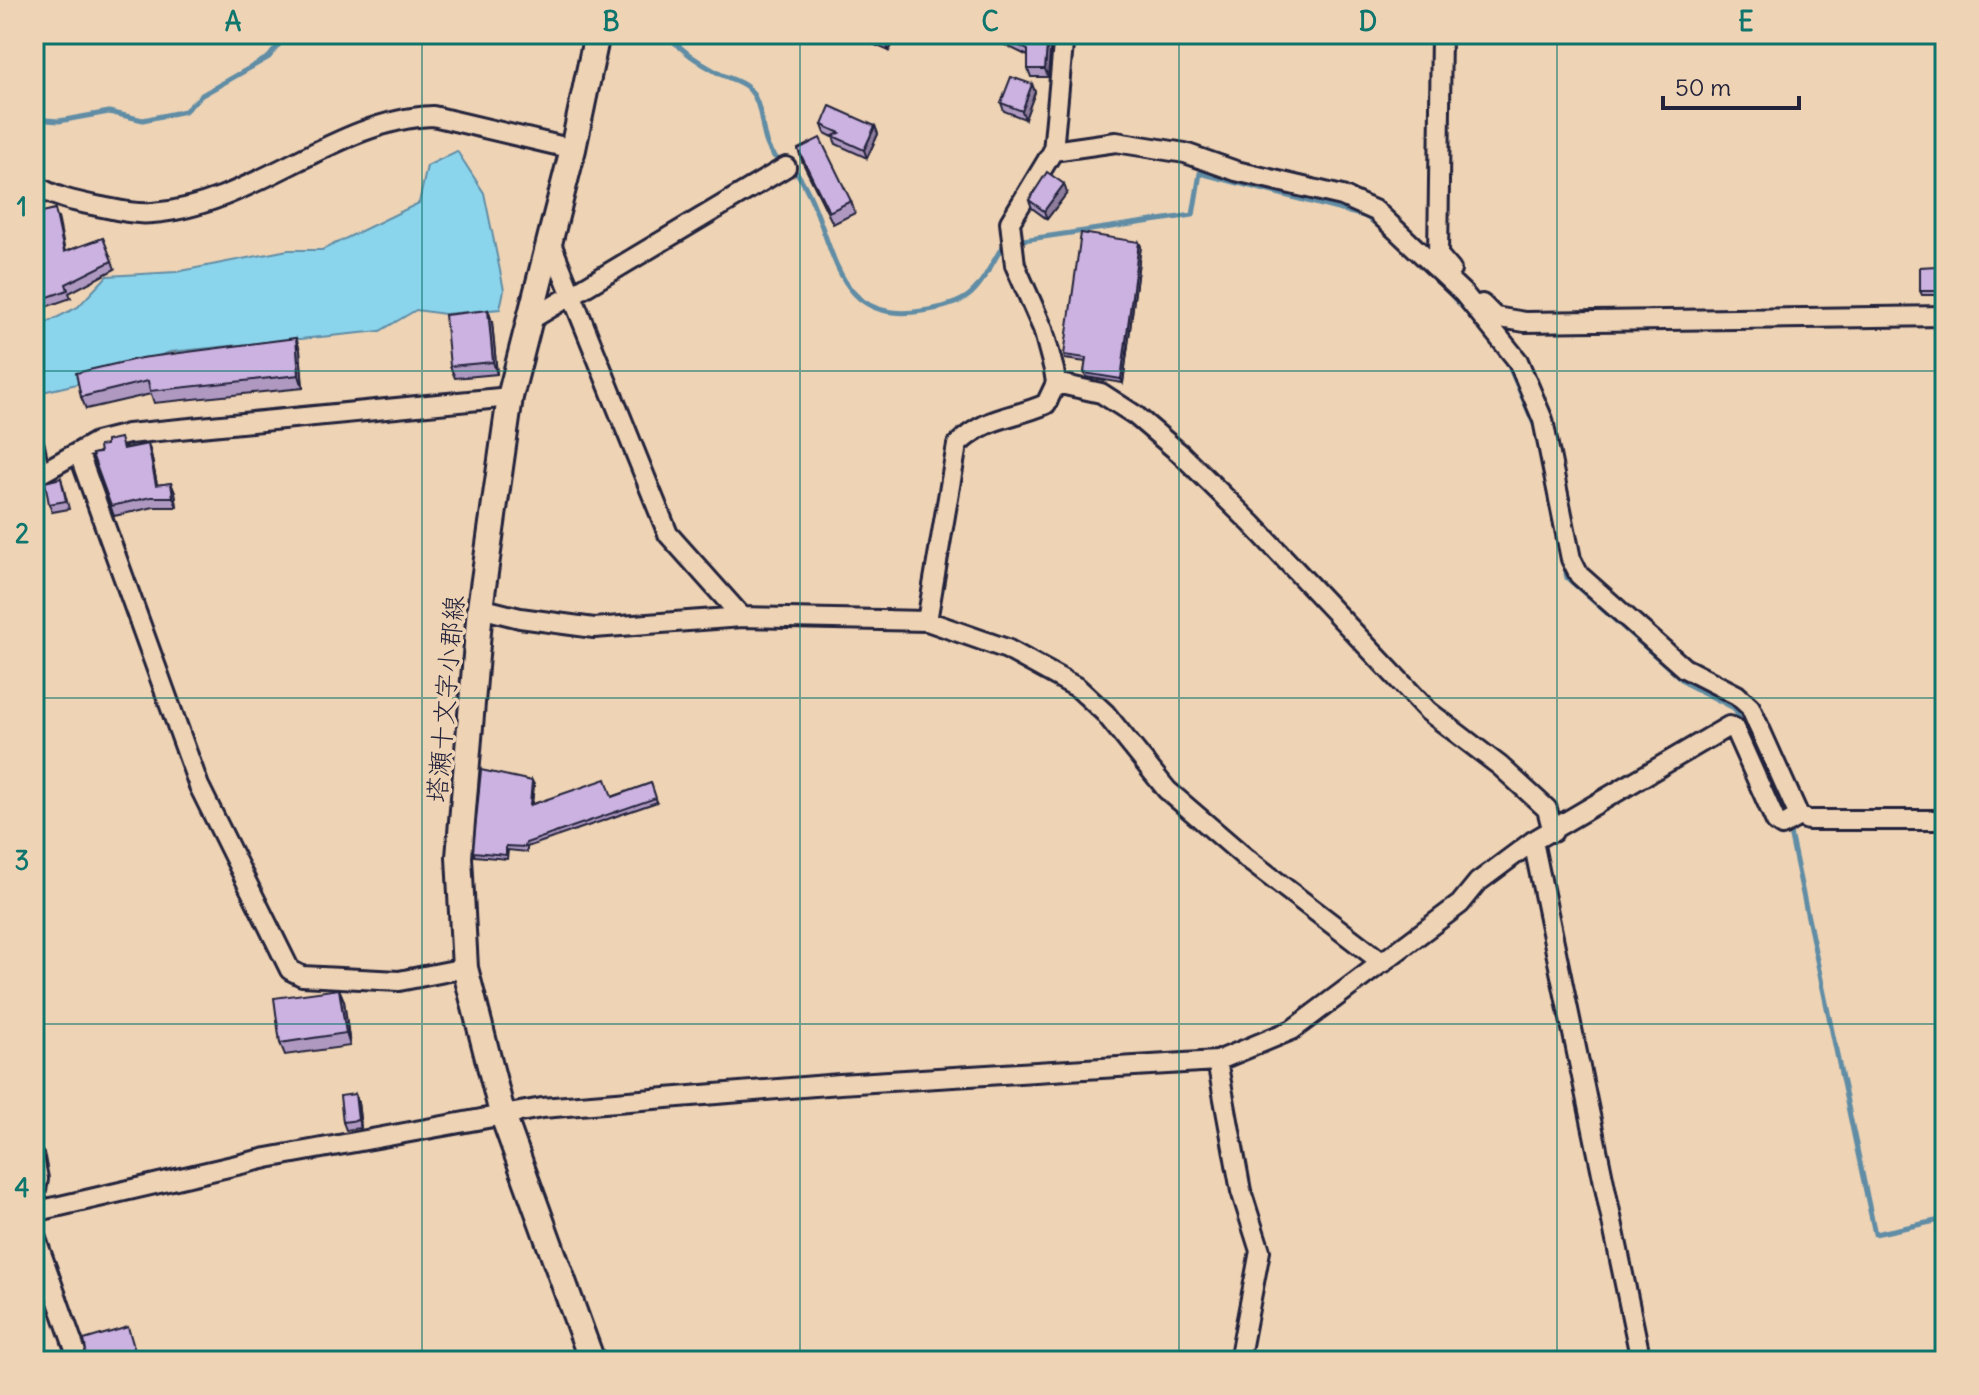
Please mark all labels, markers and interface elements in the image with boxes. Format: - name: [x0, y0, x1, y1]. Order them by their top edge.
- text: A: [225, 5, 242, 38]
- text: B: [602, 5, 620, 38]
- text: C: [981, 5, 999, 38]
- text: D: [1359, 5, 1377, 38]
- text: E: [1738, 5, 1754, 38]
- scale bar: [1663, 60, 1799, 110]
- text: 50 m: [1675, 72, 1731, 102]
- text: 1: [17, 190, 27, 223]
- text: 2: [15, 517, 29, 550]
- street label: 塔瀬十文字小郡線: [419, 594, 471, 804]
- text: 3: [15, 844, 29, 877]
- text: 4: [14, 1171, 30, 1204]

